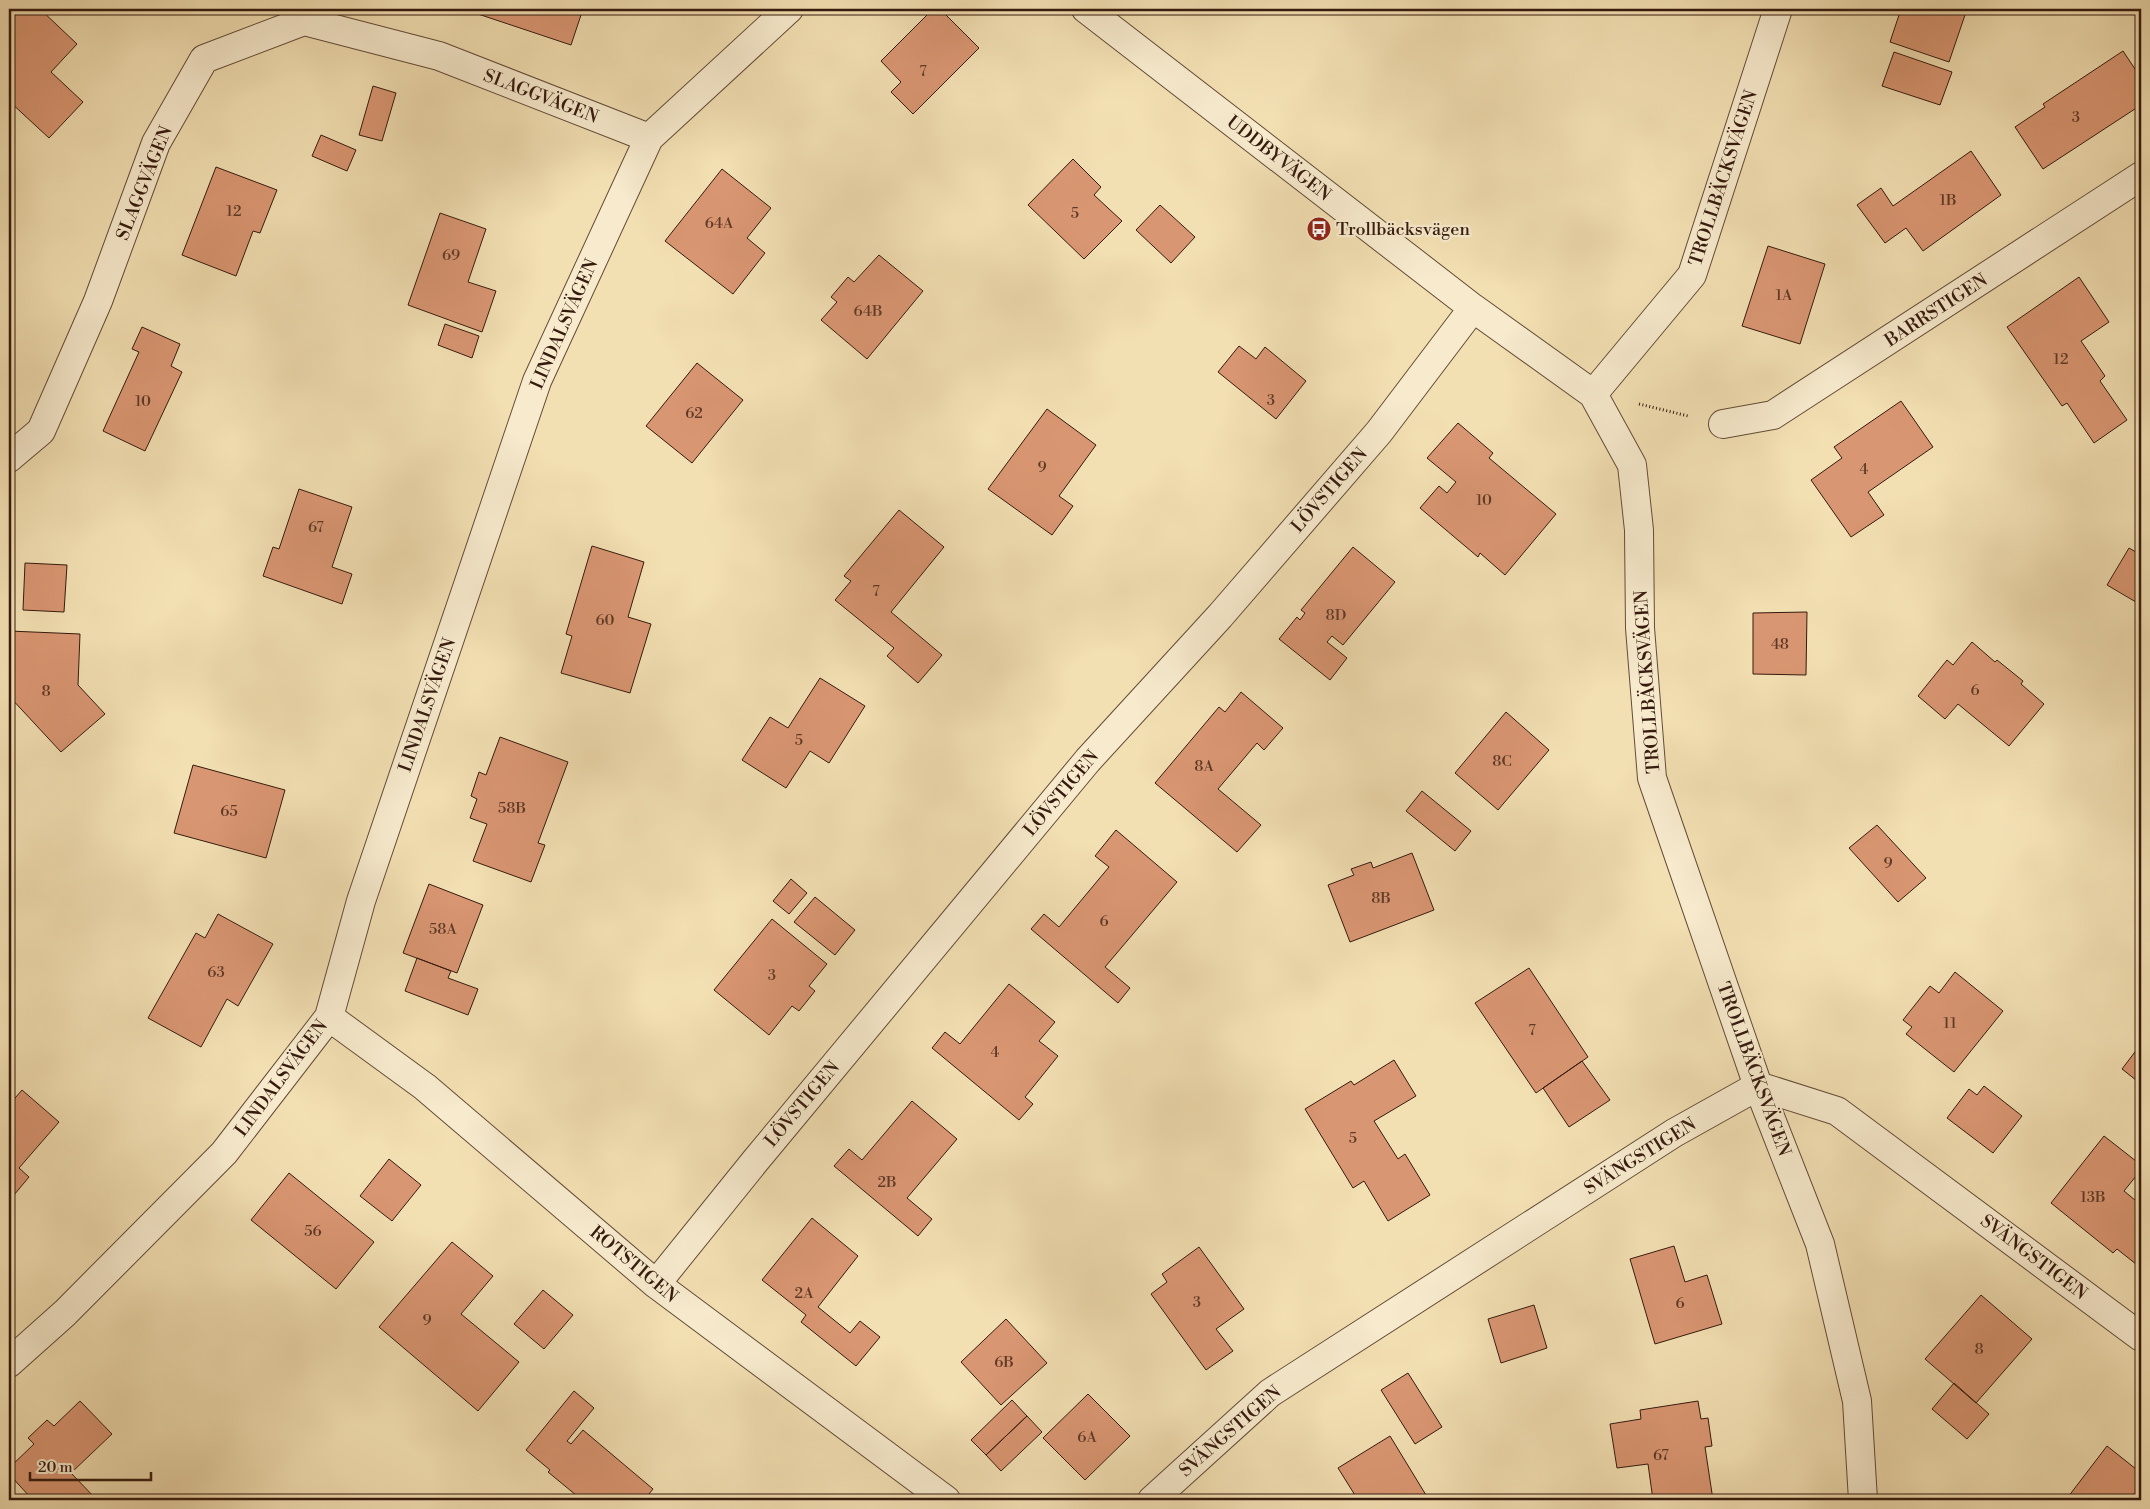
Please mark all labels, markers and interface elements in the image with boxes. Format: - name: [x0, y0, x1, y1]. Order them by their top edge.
- house number: 7: [919, 62, 927, 81]
- street label: SLAGGVÄGEN: [480, 64, 602, 129]
- street label: TROLLBÄCKSVÄGEN: [1684, 87, 1763, 269]
- house number: 3: [2072, 108, 2080, 127]
- street label: UDDBYVÄGEN: [1222, 111, 1336, 207]
- street label: SLAGGVÄGEN: [111, 122, 178, 244]
- house number: 1B: [1939, 191, 1957, 210]
- house number: 12: [226, 202, 242, 221]
- house number: 5: [1071, 204, 1079, 223]
- house number: 64A: [705, 214, 734, 233]
- bus stop icon: Trollbäcksvägen: [1306, 216, 1332, 242]
- place label: Trollbäcksvägen: [1336, 218, 1470, 241]
- house number: 69: [442, 246, 460, 265]
- street label: LINDALSVÄGEN: [525, 255, 604, 393]
- street label: BARRSTIGEN: [1880, 268, 1993, 353]
- house number: 1A: [1776, 286, 1793, 305]
- house number: 64B: [854, 302, 882, 321]
- house number: 12: [2053, 350, 2069, 369]
- house number: 3: [1267, 391, 1275, 410]
- house number: 10: [135, 392, 151, 411]
- house number: 62: [685, 404, 703, 423]
- street label: LÖVSTIGEN: [1286, 443, 1373, 538]
- house number: 9: [1037, 458, 1047, 477]
- house number: 4: [1860, 460, 1869, 479]
- house number: 10: [1476, 491, 1492, 510]
- house number: 67: [308, 518, 324, 537]
- house number: 7: [872, 582, 880, 601]
- street label: TROLLBÄCKSVÄGEN: [1630, 589, 1665, 774]
- house number: 8D: [1326, 606, 1346, 625]
- house number: 60: [595, 611, 615, 630]
- street label: LINDALSVÄGEN: [394, 635, 461, 775]
- house number: 48: [1771, 635, 1789, 654]
- house number: 6: [1970, 681, 1980, 700]
- house number: 8: [41, 682, 51, 701]
- house number: 5: [795, 731, 803, 750]
- street label: LÖVSTIGEN: [1019, 745, 1104, 841]
- house number: 8C: [1492, 752, 1512, 771]
- house number: 8A: [1194, 757, 1214, 776]
- house number: 58B: [498, 799, 526, 818]
- house number: 65: [220, 802, 238, 821]
- house number: 9: [1883, 854, 1893, 873]
- house number: 8B: [1371, 889, 1391, 908]
- house number: 6: [1099, 912, 1109, 931]
- house number: 58A: [429, 920, 458, 939]
- house number: 63: [207, 963, 225, 982]
- house number: 3: [768, 966, 776, 985]
- street label: TROLLBÄCKSVÄGEN: [1711, 979, 1796, 1160]
- house number: 11: [1943, 1014, 1957, 1033]
- street label: LINDALSVÄGEN: [230, 1015, 333, 1141]
- house number: 7: [1528, 1021, 1536, 1040]
- house number: 4: [991, 1043, 1000, 1062]
- street label: LÖVSTIGEN: [760, 1056, 845, 1152]
- street label: SVÄNGSTIGEN: [1580, 1112, 1701, 1200]
- house number: 5: [1349, 1129, 1357, 1148]
- house number: 2B: [877, 1173, 897, 1192]
- house number: 13B: [2080, 1188, 2106, 1207]
- street label: SVÄNGSTIGEN: [1976, 1210, 2092, 1305]
- street label: ROTSTIGEN: [585, 1221, 683, 1308]
- house number: 56: [304, 1222, 322, 1241]
- house number: 2A: [795, 1284, 814, 1303]
- house number: 3: [1193, 1293, 1201, 1312]
- house number: 6: [1675, 1294, 1685, 1313]
- house number: 9: [422, 1311, 432, 1330]
- house number: 8: [1974, 1340, 1984, 1359]
- house number: 6B: [994, 1353, 1014, 1372]
- street label: SVÄNGSTIGEN: [1175, 1380, 1287, 1482]
- house number: 6A: [1077, 1428, 1097, 1447]
- house number: 67: [1653, 1446, 1669, 1465]
- scale bar: [30, 1449, 151, 1481]
- text: 20 m: [38, 1458, 73, 1477]

